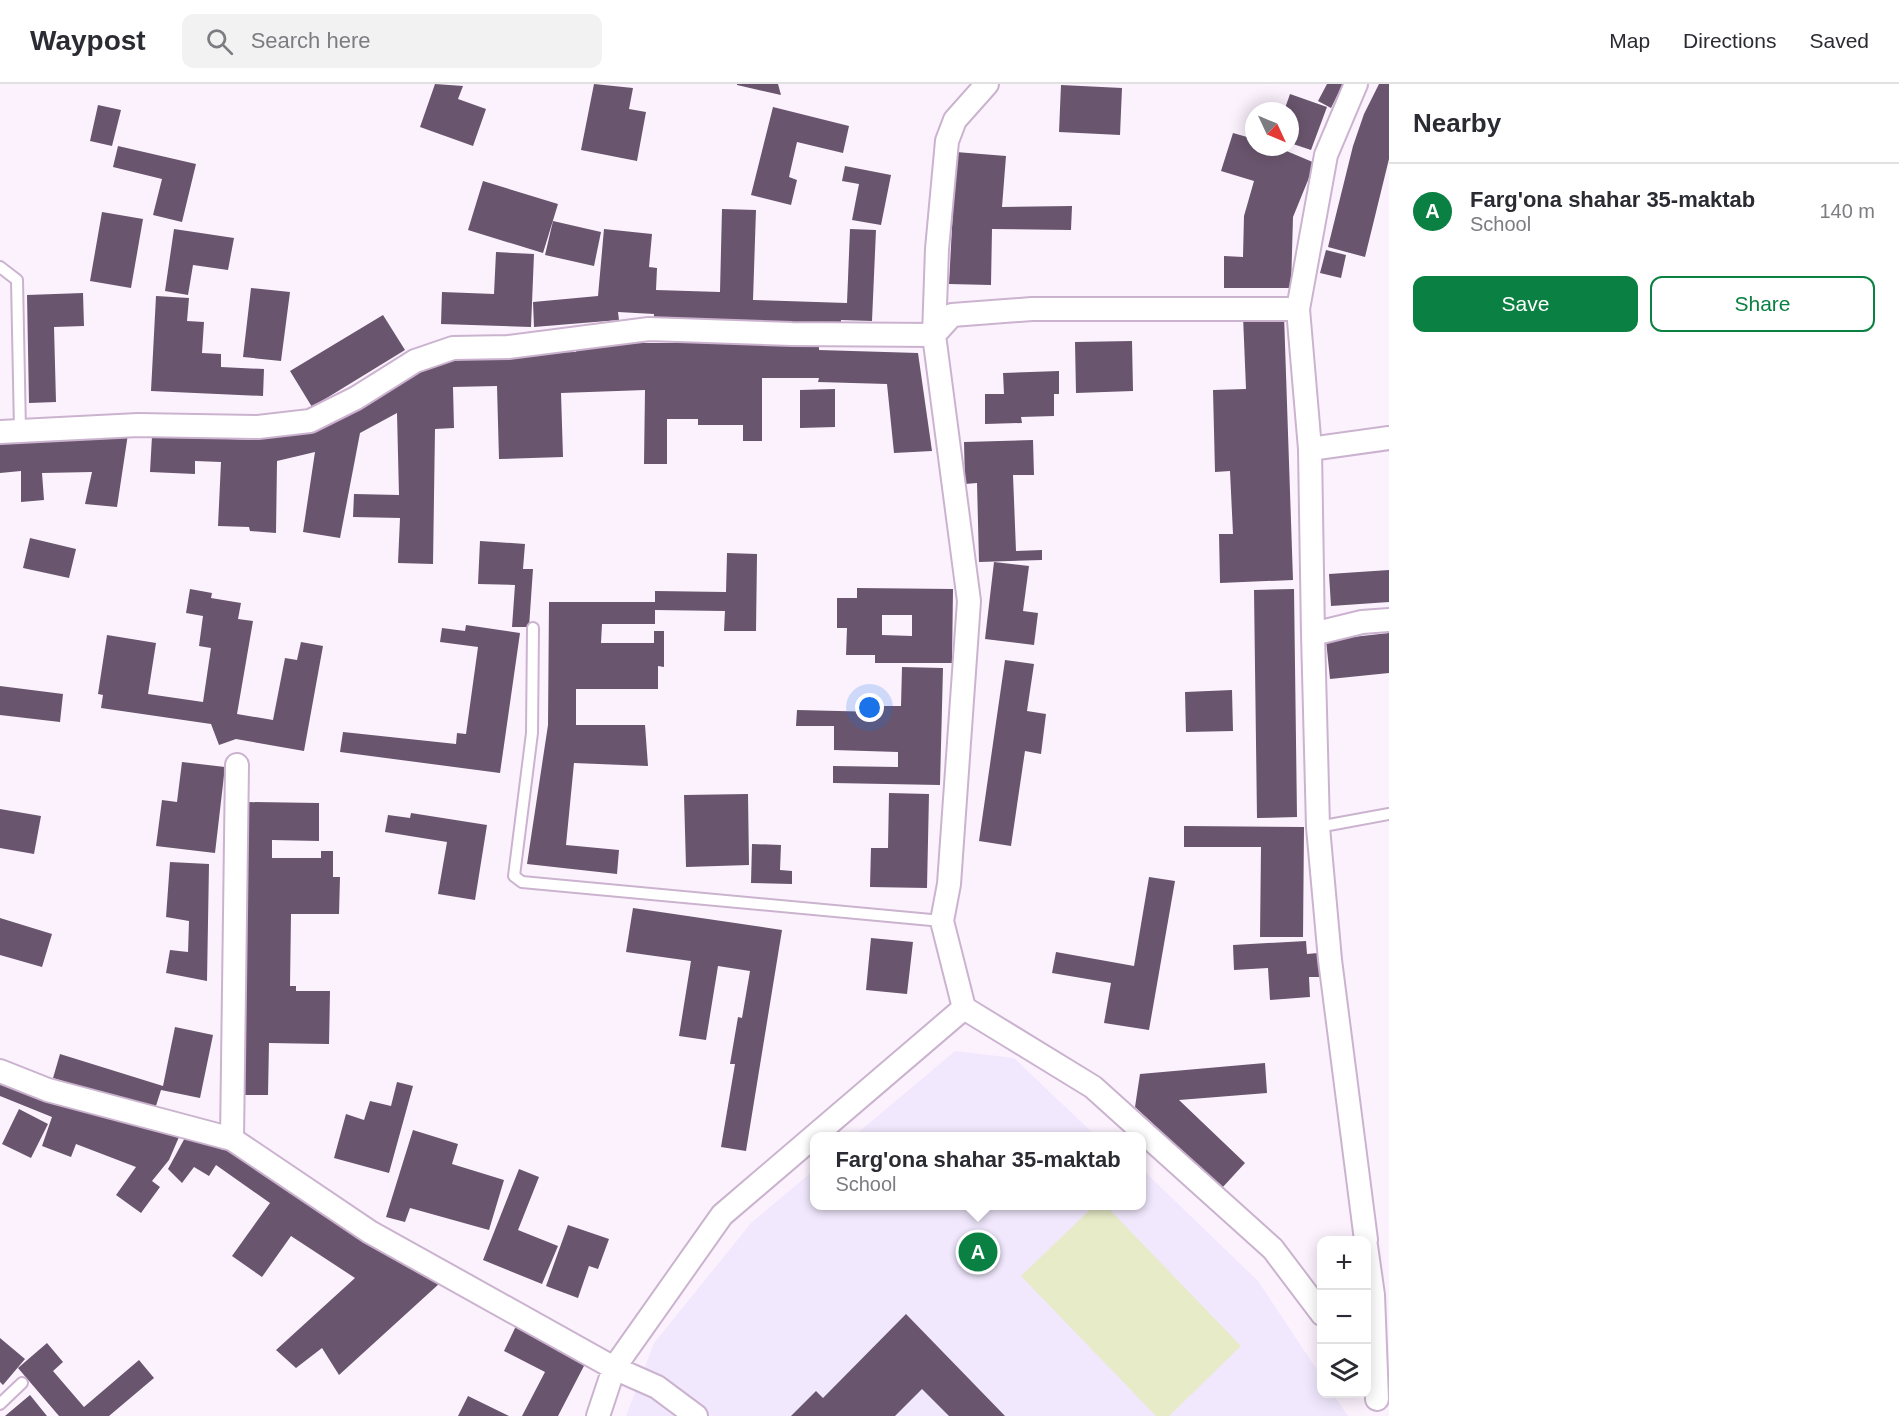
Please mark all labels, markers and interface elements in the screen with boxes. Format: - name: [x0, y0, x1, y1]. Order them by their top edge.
- search box: [182, 14, 602, 68]
- text: Waypost: [30, 25, 146, 56]
- icon: search: [203, 25, 236, 58]
- text: Search here: [251, 28, 371, 53]
- text: Map: [1609, 29, 1650, 52]
- text: Directions: [1683, 29, 1776, 52]
- text: Saved: [1809, 29, 1869, 52]
- north arrow: [1245, 102, 1299, 156]
- text: Nearby: [1413, 108, 1501, 138]
- text: Farg'ona shahar 35-maktab: [1470, 187, 1755, 212]
- text: A: [1425, 200, 1440, 222]
- text: 140 m: [1819, 200, 1875, 222]
- text: School: [1470, 213, 1531, 235]
- button: Save: [1413, 276, 1638, 332]
- button: Share: [1650, 276, 1875, 332]
- your location: [855, 693, 884, 722]
- popup: [810, 1132, 1146, 1210]
- text: Farg'ona shahar 35-maktab: [835, 1147, 1121, 1172]
- text: School: [835, 1173, 897, 1195]
- pin: A: [958, 1230, 998, 1274]
- map controls: [1317, 1236, 1371, 1398]
- button: +: [1317, 1236, 1371, 1290]
- button: −: [1317, 1290, 1371, 1344]
- button: layers: [1317, 1344, 1371, 1398]

